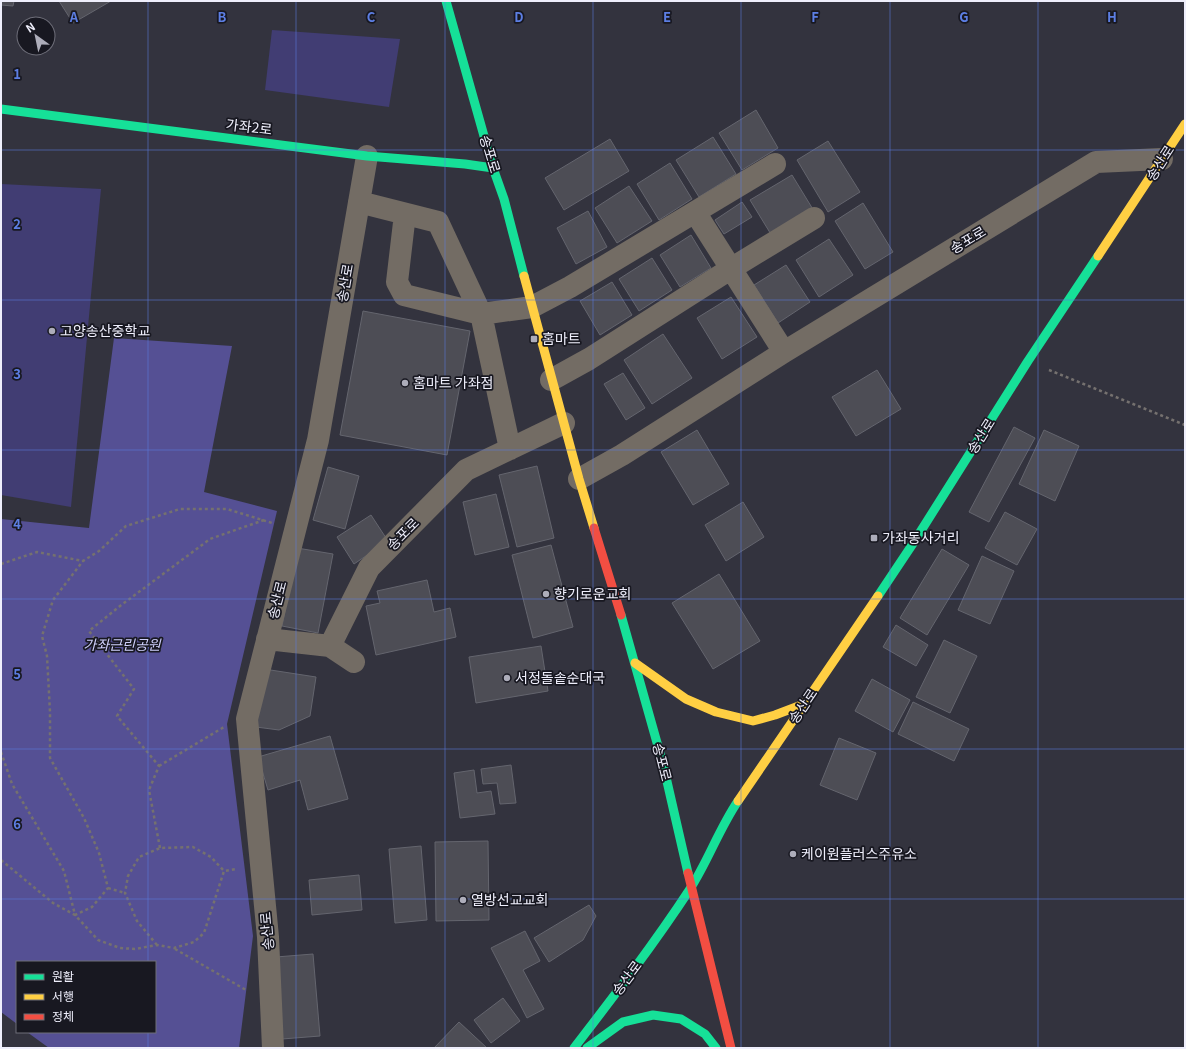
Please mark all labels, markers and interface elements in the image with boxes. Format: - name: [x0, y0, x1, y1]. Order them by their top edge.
- text: A: [69, 7, 79, 26]
- text: B: [218, 7, 227, 26]
- text: C: [367, 7, 376, 26]
- text: D: [514, 7, 524, 26]
- text: E: [663, 7, 671, 26]
- text: F: [811, 7, 819, 26]
- text: G: [959, 7, 969, 26]
- text: H: [1107, 7, 1117, 26]
- north arrow: [16, 16, 56, 56]
- text: N: [22, 18, 38, 36]
- text: 1: [13, 64, 21, 83]
- street label: 가좌2로: [225, 113, 273, 139]
- street label: 송포로: [476, 132, 506, 175]
- street label: 송산로: [1140, 141, 1178, 184]
- text: 2: [13, 214, 21, 233]
- street label: 송포로: [946, 221, 989, 258]
- street label: 송산로: [331, 262, 357, 304]
- place label: 고양송산중학교: [60, 320, 150, 340]
- marker: 고양송산중학교: [47, 326, 57, 336]
- place label: 홈마트: [542, 328, 581, 348]
- marker: 홈마트: [529, 334, 539, 344]
- text: 3: [13, 364, 21, 383]
- place label: 홈마트 가좌점: [413, 372, 493, 392]
- marker: 홈마트 가좌점: [400, 378, 410, 388]
- street label: 송산로: [961, 414, 999, 457]
- street label: 송포로: [382, 512, 423, 554]
- text: 4: [13, 514, 21, 533]
- place label: 가좌동사거리: [882, 527, 959, 547]
- marker: 가좌동사거리: [869, 533, 879, 543]
- street label: 송산로: [262, 578, 290, 621]
- place label: 향기로운교회: [554, 583, 631, 603]
- marker: 향기로운교회: [541, 589, 551, 599]
- park label: 가좌근린공원: [83, 634, 162, 654]
- text: 5: [13, 664, 21, 683]
- place label: 서정돌솥순대국: [515, 667, 605, 687]
- marker: 서정돌솥순대국: [502, 673, 512, 683]
- street label: 송산로: [783, 684, 821, 727]
- street label: 송포로: [649, 741, 677, 783]
- text: 6: [13, 814, 21, 833]
- place label: 케이원플러스주유소: [801, 843, 917, 863]
- marker: 케이원플러스주유소: [788, 849, 798, 859]
- place label: 열방선교교회: [471, 889, 548, 909]
- marker: 열방선교교회: [458, 895, 468, 905]
- street label: 송산로: [254, 911, 278, 951]
- street label: 송산로: [607, 956, 646, 999]
- legend: [16, 961, 156, 1033]
- text: 원활: [52, 967, 74, 984]
- text: 서행: [52, 987, 74, 1004]
- text: 정체: [52, 1007, 74, 1024]

